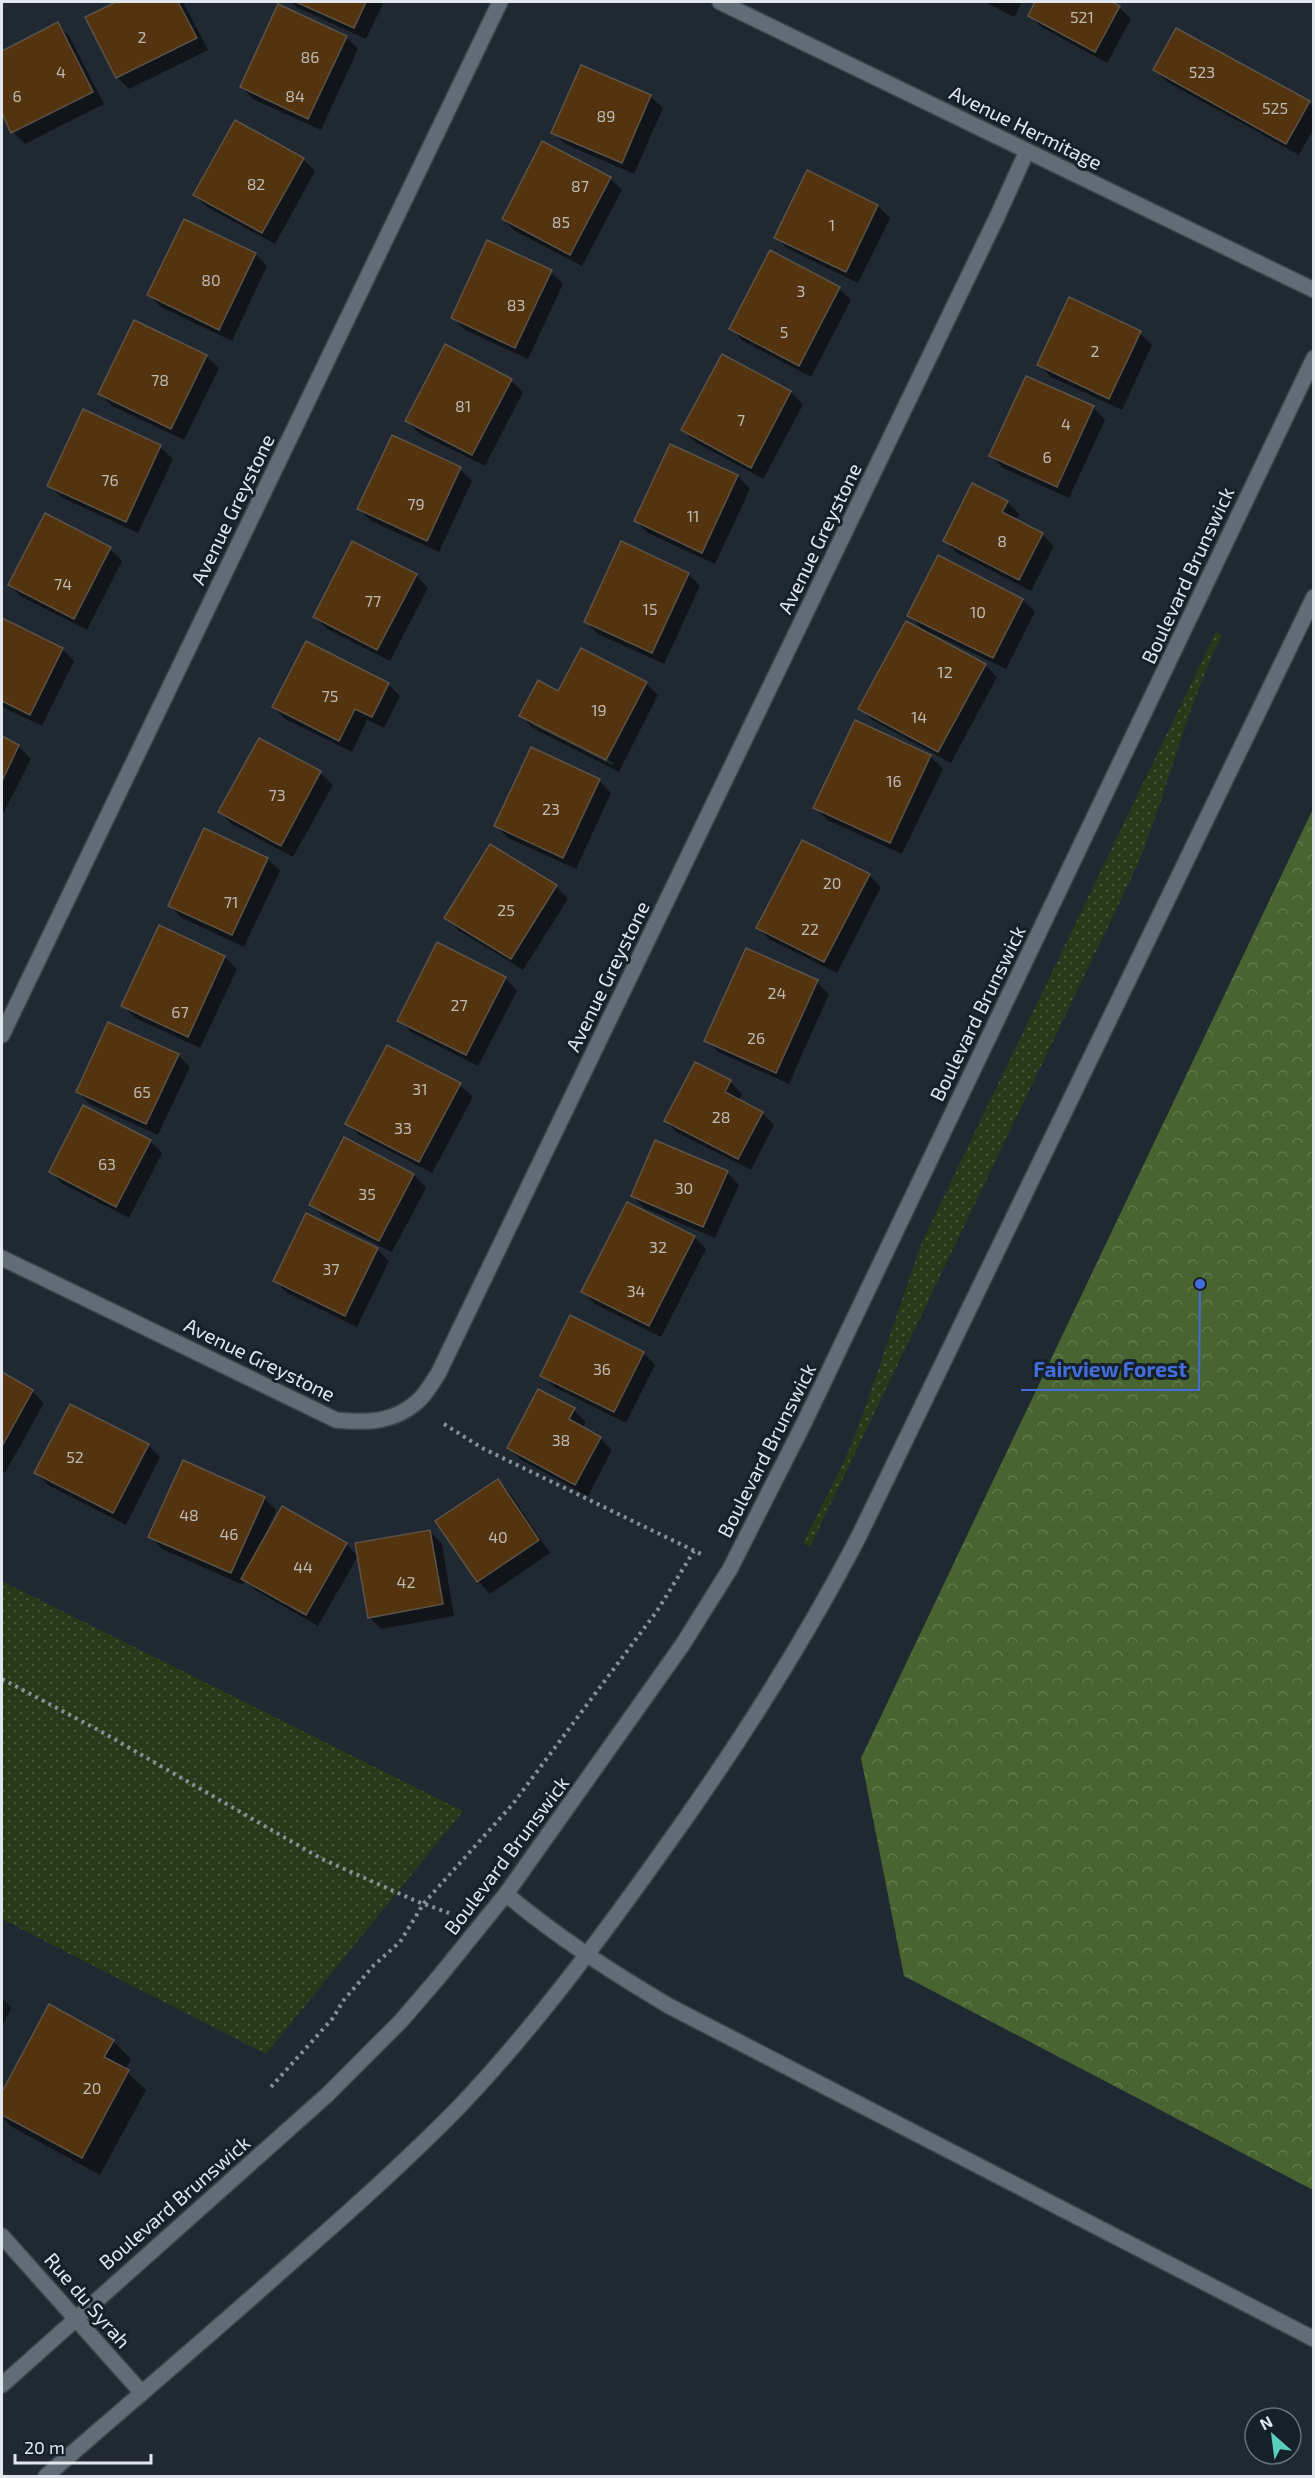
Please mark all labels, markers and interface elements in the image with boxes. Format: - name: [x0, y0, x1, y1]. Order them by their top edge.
- house number: 521: [1070, 7, 1094, 26]
- house number: 2: [138, 27, 147, 46]
- house number: 86: [301, 47, 319, 66]
- house number: 4: [56, 62, 66, 81]
- house number: 523: [1189, 62, 1215, 81]
- street label: Avenue Hermitage: [946, 80, 1106, 174]
- house number: 6: [12, 86, 22, 105]
- house number: 84: [285, 86, 305, 105]
- house number: 525: [1262, 98, 1288, 117]
- house number: 89: [597, 106, 615, 125]
- house number: 82: [247, 174, 265, 193]
- house number: 87: [571, 176, 589, 195]
- house number: 85: [552, 212, 570, 231]
- house number: 1: [829, 215, 835, 234]
- house number: 80: [201, 270, 221, 289]
- house number: 3: [797, 281, 805, 300]
- house number: 83: [507, 295, 525, 314]
- house number: 5: [780, 322, 788, 341]
- house number: 2: [1091, 341, 1100, 360]
- house number: 78: [151, 370, 169, 389]
- house number: 81: [455, 396, 471, 415]
- house number: 7: [737, 410, 745, 429]
- house number: 4: [1061, 414, 1071, 433]
- street label: Avenue Greystone: [185, 430, 279, 588]
- house number: 6: [1042, 447, 1052, 466]
- street label: Avenue Greystone: [772, 459, 866, 617]
- house number: 76: [101, 470, 119, 489]
- street label: Boulevard Brunswick: [1136, 483, 1238, 667]
- house number: 79: [407, 494, 425, 513]
- house number: 11: [687, 506, 699, 525]
- house number: 8: [997, 531, 1007, 550]
- house number: 74: [54, 574, 72, 593]
- house number: 77: [365, 591, 381, 610]
- house number: 15: [643, 599, 657, 618]
- house number: 10: [970, 602, 986, 621]
- house number: 12: [937, 662, 953, 681]
- house number: 75: [322, 686, 338, 705]
- house number: 19: [591, 700, 607, 719]
- house number: 14: [911, 707, 927, 726]
- house number: 16: [886, 771, 902, 790]
- house number: 73: [268, 785, 286, 804]
- house number: 23: [542, 799, 560, 818]
- house number: 20: [823, 873, 841, 892]
- house number: 71: [224, 892, 238, 911]
- street label: Avenue Greystone: [560, 897, 654, 1055]
- house number: 25: [497, 900, 515, 919]
- house number: 22: [801, 919, 819, 938]
- street label: Boulevard Brunswick: [924, 921, 1030, 1105]
- house number: 24: [768, 983, 787, 1002]
- house number: 27: [450, 995, 468, 1014]
- house number: 67: [171, 1002, 189, 1021]
- house number: 26: [747, 1028, 765, 1047]
- house number: 31: [412, 1079, 428, 1098]
- house number: 65: [133, 1082, 151, 1101]
- house number: 28: [712, 1107, 730, 1126]
- house number: 33: [394, 1118, 412, 1137]
- house number: 63: [98, 1154, 116, 1173]
- house number: 30: [675, 1178, 693, 1197]
- house number: 35: [358, 1184, 376, 1203]
- house number: 32: [649, 1237, 667, 1256]
- house number: 37: [322, 1259, 340, 1278]
- house number: 34: [627, 1281, 646, 1300]
- street label: Avenue Greystone: [181, 1312, 339, 1406]
- callout: Fairview Forest: [1021, 1351, 1199, 1390]
- text: Fairview Forest: [1033, 1356, 1187, 1381]
- house number: 36: [593, 1359, 611, 1378]
- street label: Boulevard Brunswick: [712, 1359, 820, 1541]
- house number: 38: [552, 1430, 570, 1449]
- house number: 52: [66, 1447, 84, 1466]
- house number: 48: [179, 1505, 199, 1524]
- house number: 46: [220, 1524, 239, 1543]
- house number: 40: [488, 1527, 508, 1546]
- house number: 44: [293, 1557, 313, 1576]
- house number: 42: [397, 1572, 415, 1591]
- street label: Boulevard Brunswick: [439, 1771, 573, 1939]
- house number: 20: [83, 2078, 101, 2097]
- street label: Boulevard Brunswick: [94, 2130, 254, 2274]
- street label: Rue du Syrah: [40, 2247, 136, 2353]
- north arrow: [1243, 2406, 1303, 2466]
- text: N: [1256, 2411, 1275, 2433]
- scale bar: [15, 2427, 152, 2465]
- text: 20 m: [24, 2436, 65, 2458]

